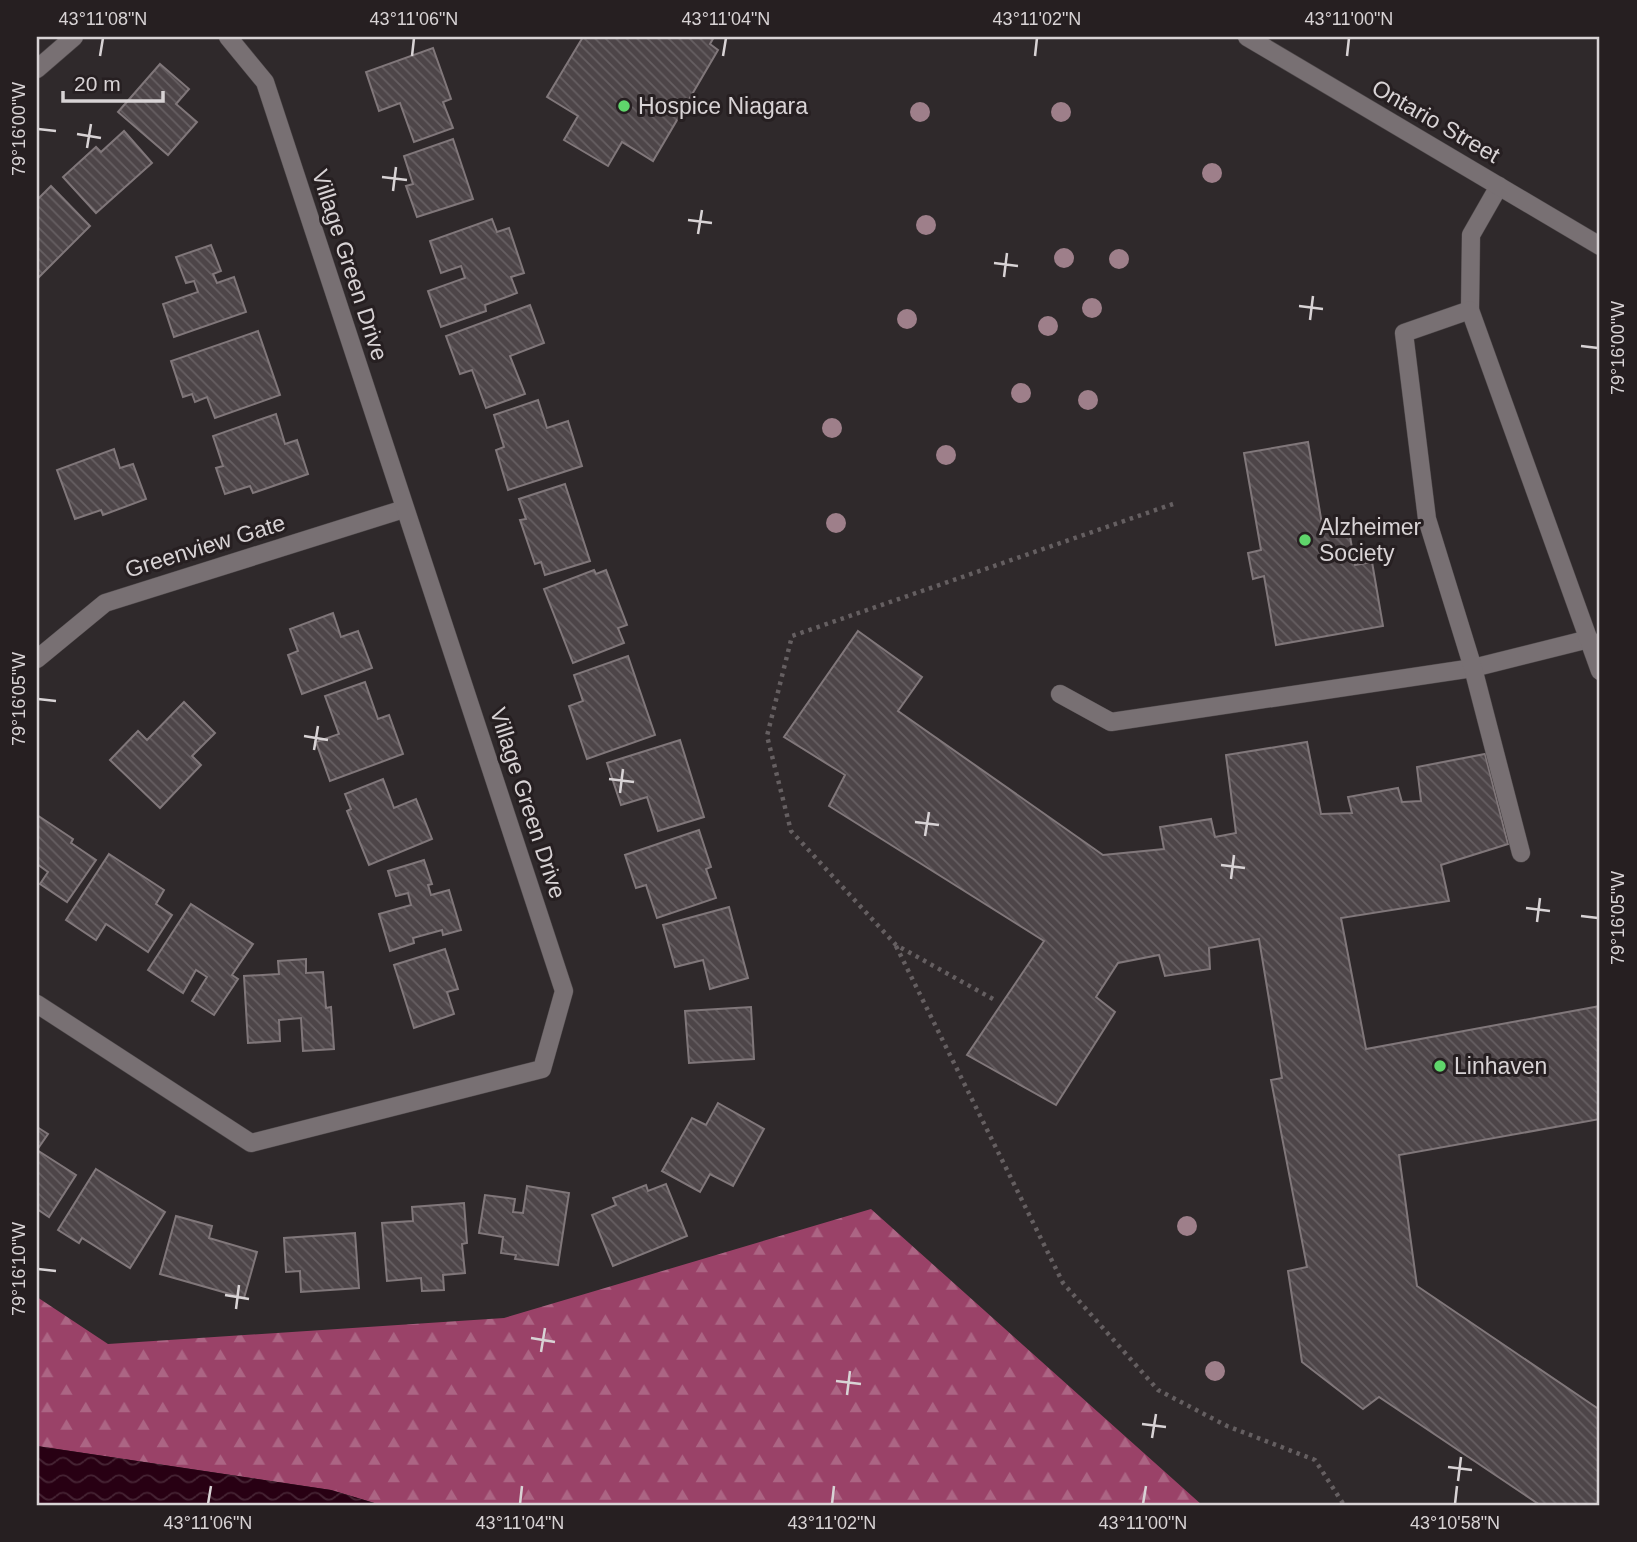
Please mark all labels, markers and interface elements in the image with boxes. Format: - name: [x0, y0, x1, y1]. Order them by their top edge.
- text: 43°11'08"N: [59, 9, 147, 29]
- text: 43°11'06"N: [370, 9, 458, 29]
- text: 43°11'04"N: [682, 9, 770, 29]
- text: 43°11'02"N: [993, 9, 1081, 29]
- text: 43°11'00"N: [1305, 9, 1393, 29]
- scale bar: [63, 60, 163, 104]
- text: 20 m: [74, 72, 121, 95]
- street label: Ontario Street: [1367, 74, 1505, 168]
- text: 79°16'00"W: [9, 82, 29, 176]
- place label: Hospice Niagara: [638, 93, 808, 119]
- marker: Hospice Niagara: [616, 98, 632, 114]
- street label: Village Green Drive: [307, 166, 393, 364]
- text: 79°16'00"W: [1608, 301, 1628, 395]
- street label: Greenview Gate: [122, 509, 288, 583]
- place label: Alzheimer Society: [1319, 514, 1422, 566]
- marker: Alzheimer Society: [1297, 532, 1313, 548]
- text: 79°16'05"W: [9, 652, 29, 746]
- street label: Village Green Drive: [485, 704, 571, 902]
- text: 79°16'05"W: [1608, 871, 1628, 965]
- place label: Linhaven: [1454, 1053, 1547, 1079]
- marker: Linhaven: [1432, 1058, 1448, 1074]
- text: 79°16'10"W: [9, 1222, 29, 1316]
- text: 43°11'06"N: [164, 1513, 252, 1533]
- text: 43°11'04"N: [476, 1513, 564, 1533]
- text: 43°11'02"N: [788, 1513, 876, 1533]
- text: 43°11'00"N: [1099, 1513, 1187, 1533]
- text: 43°10'58"N: [1410, 1513, 1500, 1533]

